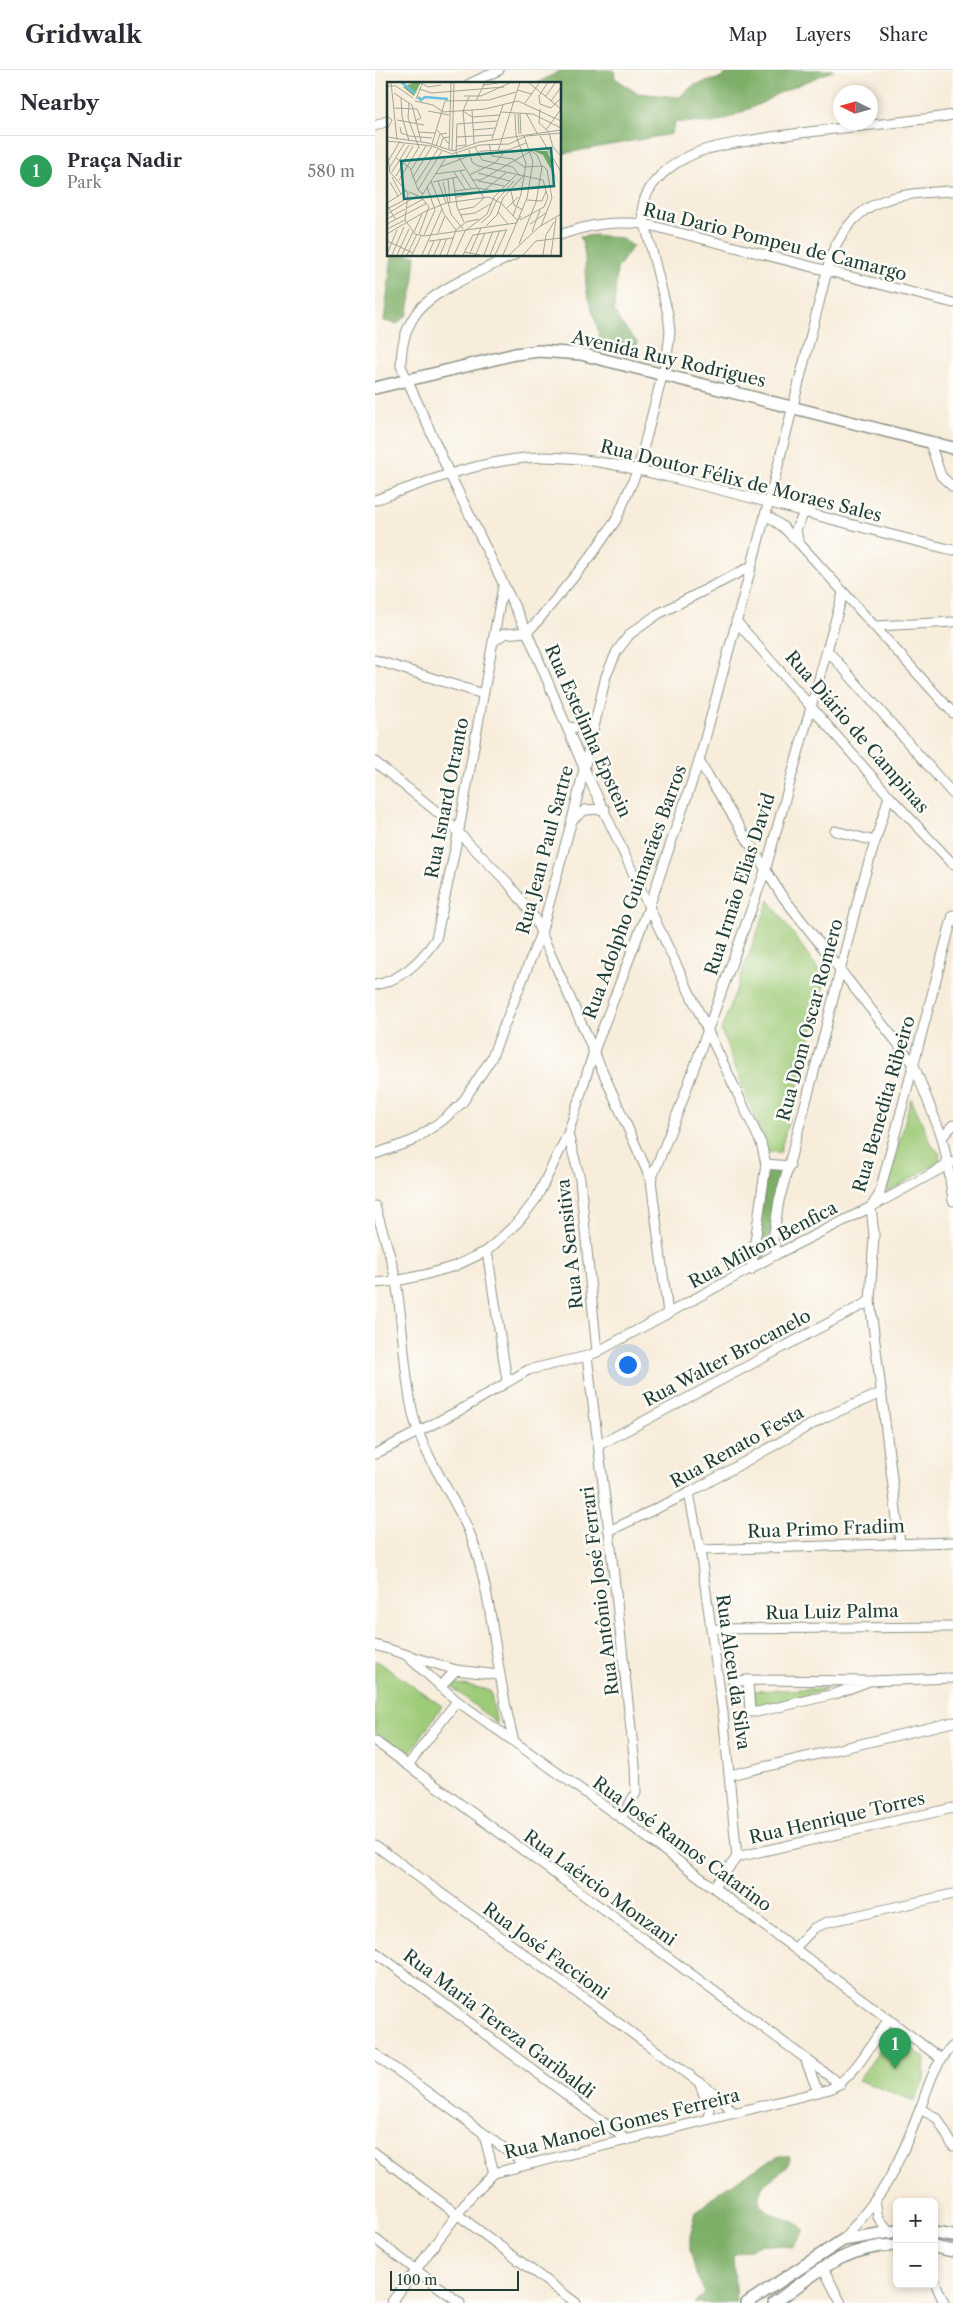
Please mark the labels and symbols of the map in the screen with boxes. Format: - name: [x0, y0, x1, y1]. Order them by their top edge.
- inset map: [387, 82, 561, 256]
- north arrow: [833, 85, 878, 130]
- street label: Rua Dario Pompeu de Camargo: [641, 199, 909, 285]
- street label: Avenida Ruy Rodrigues: [569, 326, 768, 392]
- street label: Rua Doutor Félix de Moraes Sales: [598, 435, 884, 527]
- street label: Rua Estelinha Epstein: [540, 641, 636, 821]
- street label: Rua Diário de Campinas: [780, 646, 934, 818]
- street label: Rua Isnard Otranto: [421, 716, 473, 880]
- street label: Rua Adolpho Guimarães Barros: [579, 762, 691, 1022]
- street label: Rua Jean Paul Sartre: [512, 763, 578, 937]
- street label: Rua Irmão Elias David: [700, 790, 780, 978]
- street label: Rua Dom Oscar Romero: [772, 916, 848, 1124]
- street label: Rua Benedita Ribeiro: [848, 1013, 920, 1195]
- street label: Rua A Sensitiva: [552, 1177, 588, 1310]
- street label: Rua Milton Benfica: [685, 1196, 841, 1293]
- street label: Rua Walter Brocanelo: [639, 1304, 815, 1412]
- your location: [615, 1352, 641, 1378]
- street label: Rua Renato Festa: [666, 1401, 808, 1493]
- street label: Rua Antônio José Ferrari: [576, 1485, 624, 1697]
- street label: Rua Primo Fradim: [747, 1515, 905, 1543]
- street label: Rua Alceu da Silva: [711, 1593, 755, 1752]
- street label: Rua Luiz Palma: [765, 1600, 899, 1624]
- street label: Rua José Ramos Catarino: [588, 1772, 776, 1916]
- street label: Rua Henrique Torres: [747, 1787, 927, 1849]
- street label: Rua Laércio Monzani: [519, 1825, 681, 1951]
- street label: Rua José Faccioni: [478, 1898, 614, 2005]
- street label: Rua Maria Tereza Garibaldi: [399, 1945, 600, 2104]
- pin: 1: [879, 2028, 911, 2069]
- street label: Rua Manoel Gomes Ferreira: [502, 2084, 742, 2164]
- scale bar: [390, 2268, 519, 2291]

